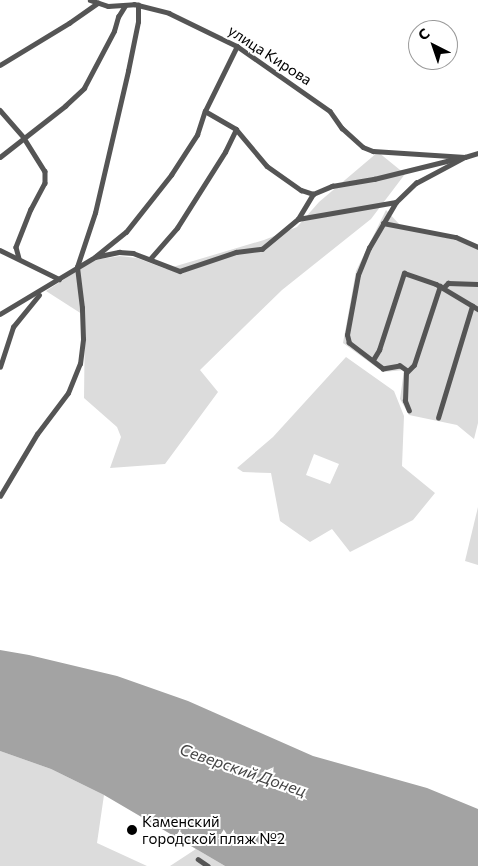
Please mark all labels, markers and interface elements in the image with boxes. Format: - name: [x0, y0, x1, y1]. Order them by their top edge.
- north arrow: [408, 20, 458, 70]
- street label: улица Кирова: [225, 21, 315, 89]
- text: С: [414, 25, 433, 44]
- water label: Северский Донец: [177, 739, 309, 801]
- place label: Каменский городской пляж №2: [142, 812, 285, 847]
- marker: Каменский городской пляж №2: [126, 824, 138, 836]

